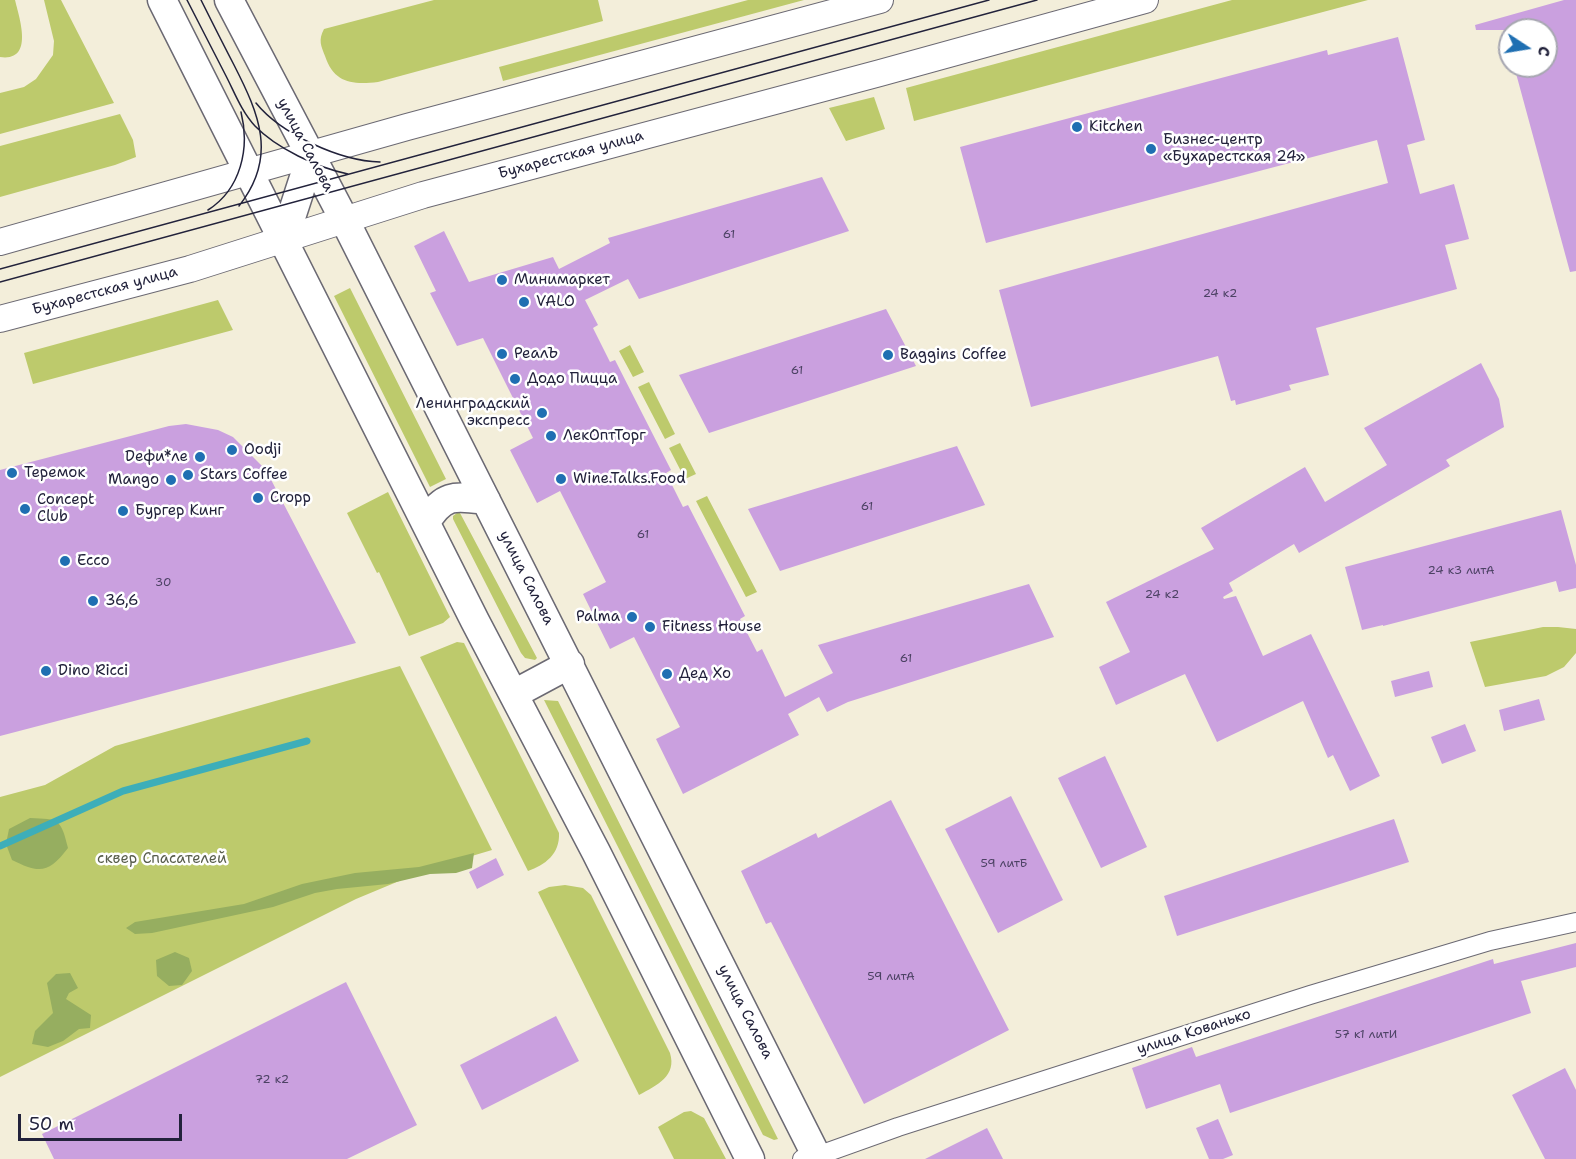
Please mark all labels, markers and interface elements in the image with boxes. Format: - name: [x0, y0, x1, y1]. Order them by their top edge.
- north arrow: [1498, 18, 1558, 78]
- text: С: [1533, 44, 1555, 58]
- street label: улица Салова: [273, 95, 337, 195]
- place label: Kitchen: [1089, 118, 1143, 136]
- marker: Kitchen: [1070, 120, 1084, 134]
- street label: Бухарестская улица: [496, 127, 646, 183]
- place label: Бизнес-центр «Бухарестская 24»: [1163, 131, 1305, 166]
- marker: Бизнес-центр «Бухарестская 24»: [1144, 142, 1158, 156]
- house number: 61: [723, 228, 735, 242]
- street label: Бухарестская улица: [30, 263, 180, 319]
- place label: Минимаркет: [514, 271, 610, 289]
- marker: Минимаркет: [495, 273, 509, 287]
- house number: 24 к2: [1203, 287, 1237, 301]
- place label: VALO: [536, 293, 575, 311]
- marker: VALO: [517, 295, 531, 309]
- place label: РеалЪ: [514, 345, 558, 363]
- place label: Baggins Coffee: [900, 346, 1007, 364]
- marker: РеалЪ: [495, 347, 509, 361]
- marker: Baggins Coffee: [881, 348, 895, 362]
- house number: 61: [791, 364, 803, 378]
- place label: Додо Пицца: [527, 370, 617, 388]
- marker: Додо Пицца: [508, 372, 522, 386]
- place label: Ленинградский экспресс: [416, 395, 530, 430]
- marker: Ленинградский экспресс: [535, 406, 549, 420]
- place label: ЛекОптТорг: [563, 427, 646, 445]
- marker: ЛекОптТорг: [544, 429, 558, 443]
- place label: Oodji: [244, 441, 282, 459]
- marker: Oodji: [225, 443, 239, 457]
- place label: Dефи*ле: [125, 448, 188, 466]
- marker: Dефи*ле: [193, 450, 207, 464]
- place label: Теремок: [24, 464, 85, 482]
- marker: Теремок: [5, 466, 19, 480]
- place label: Stars Coffee: [200, 466, 288, 484]
- marker: Stars Coffee: [181, 468, 195, 482]
- place label: Wine.Talks.Food: [573, 470, 686, 488]
- place label: Mango: [108, 471, 159, 489]
- marker: Wine.Talks.Food: [554, 472, 568, 486]
- marker: Mango: [164, 473, 178, 487]
- place label: Cropp: [270, 489, 311, 507]
- place label: Concept Club: [37, 491, 95, 526]
- marker: Cropp: [251, 491, 265, 505]
- house number: 61: [861, 500, 873, 514]
- marker: Concept Club: [18, 502, 32, 516]
- place label: Бургер Кинг: [135, 502, 224, 520]
- marker: Бургер Кинг: [116, 504, 130, 518]
- street label: улица Салова: [495, 528, 557, 628]
- house number: 61: [637, 528, 649, 542]
- place label: Ecco: [77, 552, 110, 570]
- marker: Ecco: [58, 554, 72, 568]
- house number: 24 к3 литА: [1428, 564, 1494, 578]
- house number: 30: [155, 576, 171, 590]
- house number: 24 к2: [1145, 588, 1179, 602]
- place label: 36,6: [105, 592, 138, 610]
- marker: 36,6: [86, 594, 100, 608]
- place label: Palma: [576, 608, 620, 626]
- marker: Palma: [625, 610, 639, 624]
- place label: Fitness House: [662, 618, 762, 636]
- marker: Fitness House: [643, 620, 657, 634]
- house number: 61: [900, 652, 912, 666]
- place label: Dino Ricci: [58, 662, 128, 680]
- marker: Dino Ricci: [39, 664, 53, 678]
- place label: Дед Хо: [679, 665, 731, 683]
- marker: Дед Хо: [660, 667, 674, 681]
- park label: cквер Спасателей: [97, 850, 227, 868]
- house number: 59 литБ: [981, 857, 1027, 871]
- street label: улица Салова: [714, 962, 776, 1062]
- house number: 59 литА: [867, 970, 915, 984]
- street label: улица Кованько: [1135, 1005, 1253, 1059]
- house number: 57 к1 литИ: [1335, 1028, 1397, 1042]
- house number: 72 к2: [255, 1073, 289, 1087]
- scale bar: [21, 1102, 184, 1140]
- text: 50 m: [29, 1112, 74, 1136]

